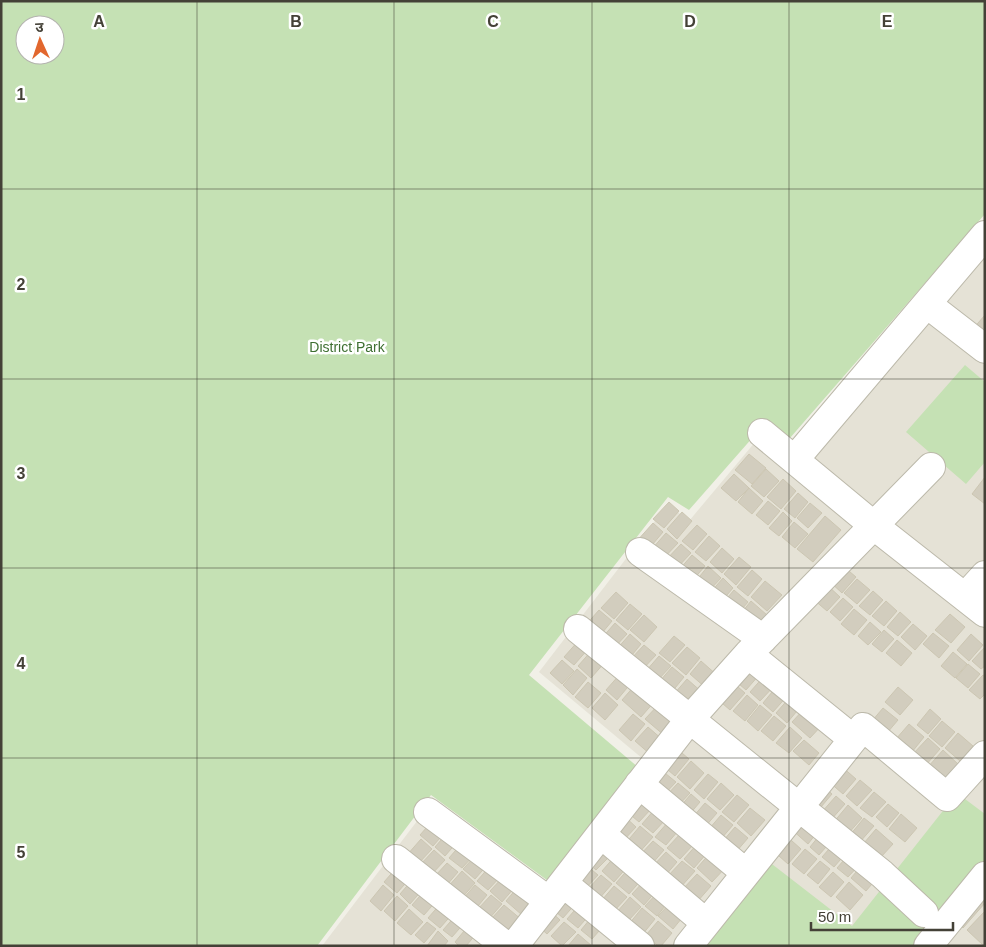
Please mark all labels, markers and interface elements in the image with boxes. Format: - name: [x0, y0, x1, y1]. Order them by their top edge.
- text: A: [93, 13, 105, 30]
- text: B: [290, 13, 302, 30]
- text: C: [487, 13, 499, 30]
- text: D: [684, 13, 696, 30]
- text: E: [882, 13, 893, 30]
- north arrow: [15, 15, 65, 65]
- text: उ: [35, 19, 45, 35]
- text: 1: [17, 86, 26, 103]
- text: 2: [17, 276, 26, 293]
- park label: District Park: [309, 339, 386, 355]
- text: 3: [17, 465, 26, 482]
- text: 4: [17, 655, 26, 672]
- text: 5: [17, 844, 26, 861]
- scale bar: [811, 900, 954, 932]
- text: 50 m: [818, 908, 851, 925]

